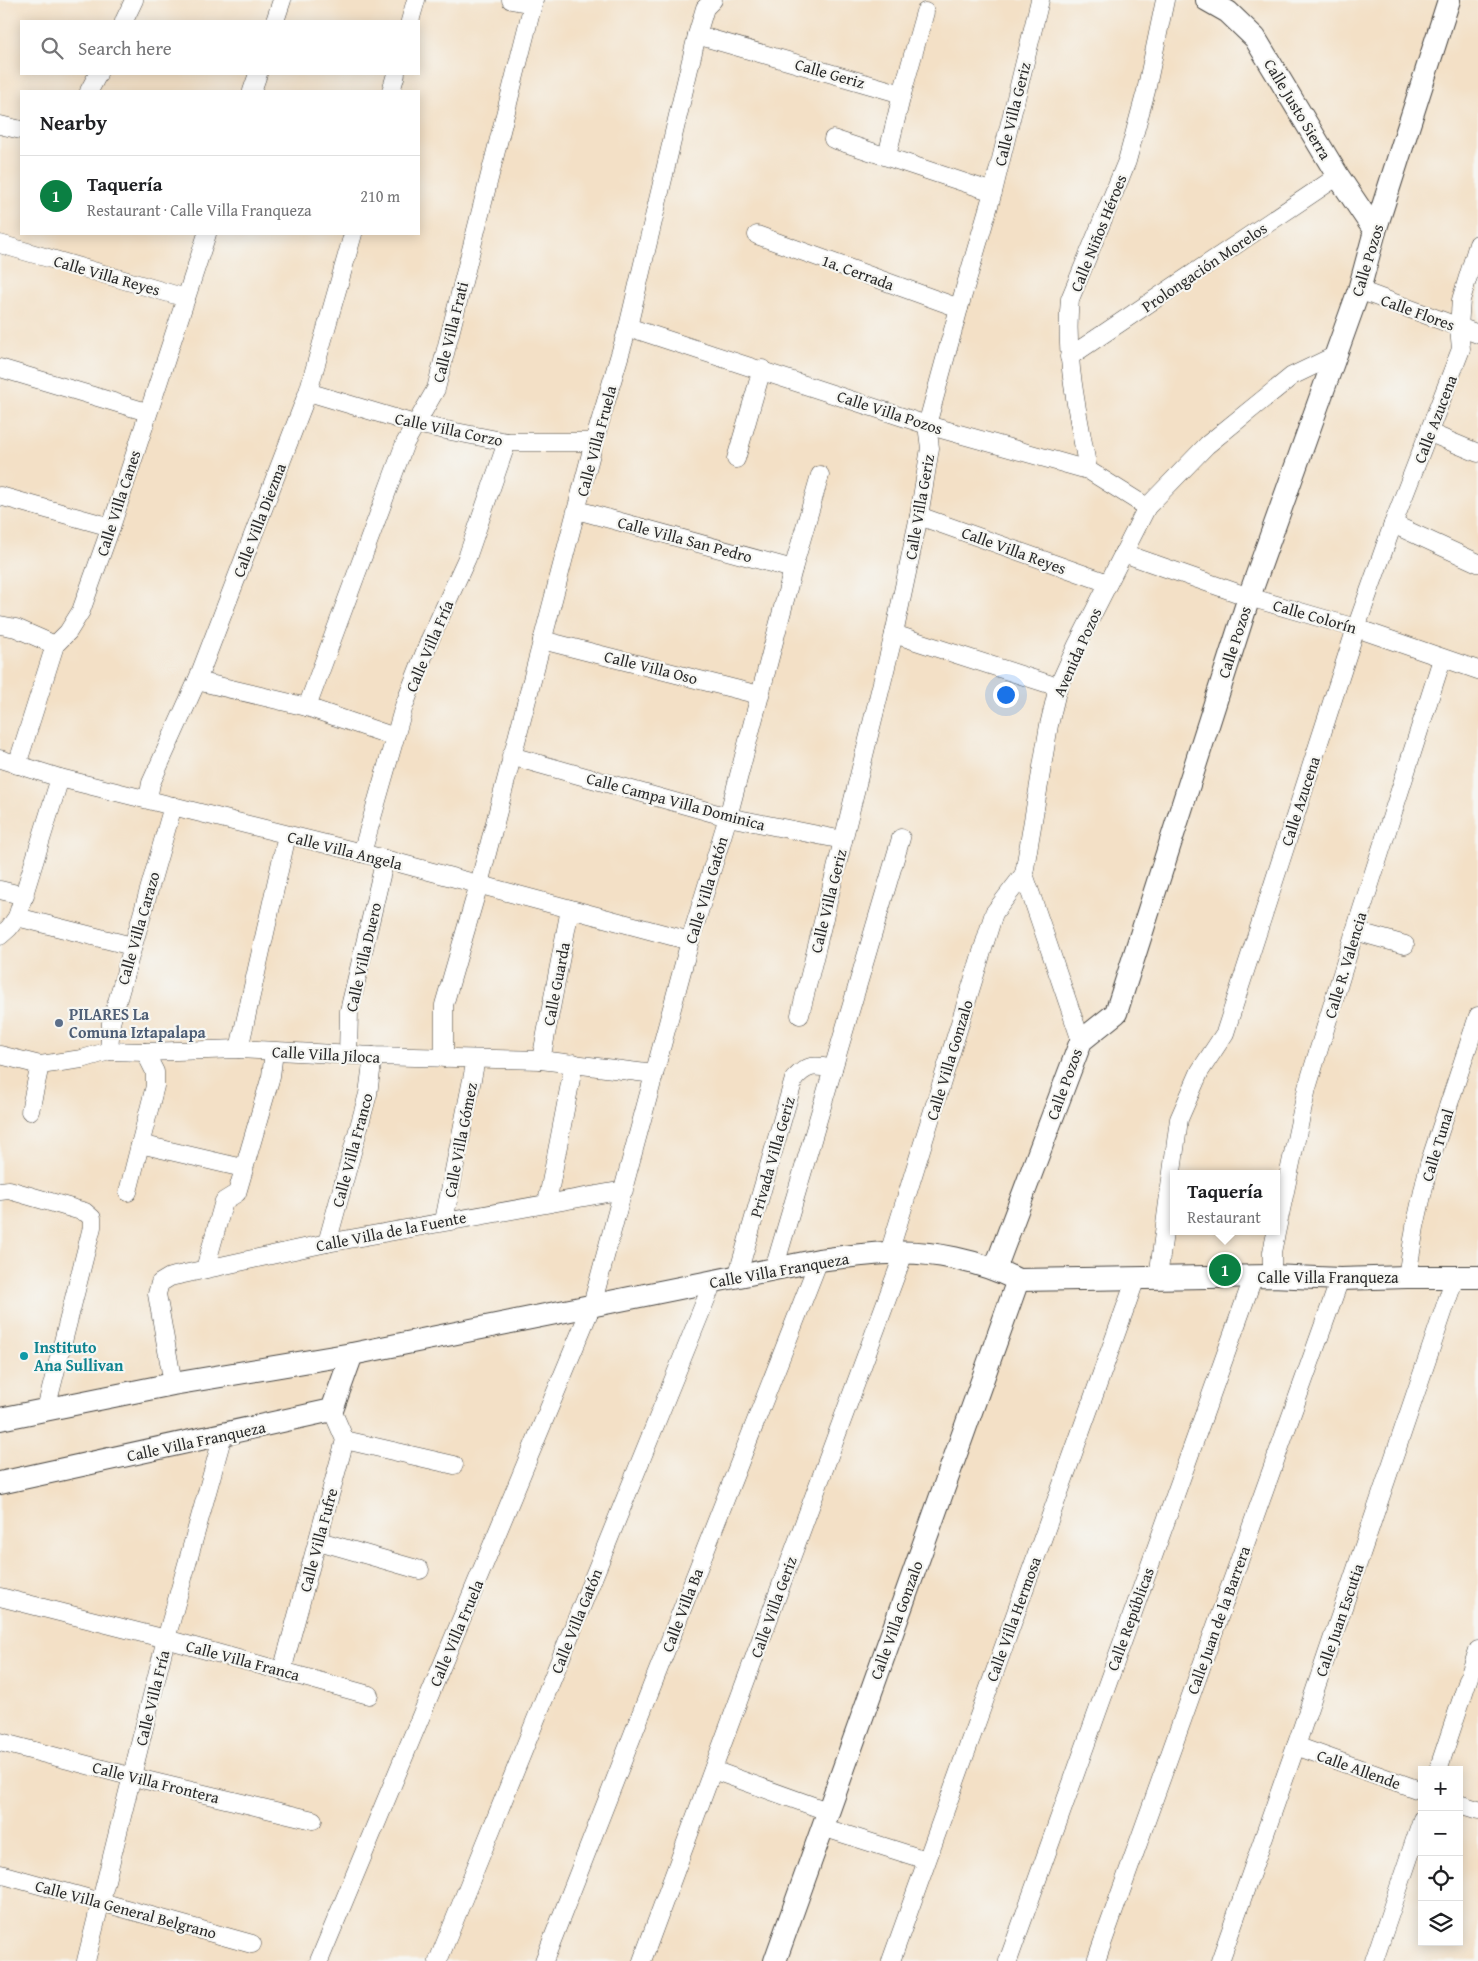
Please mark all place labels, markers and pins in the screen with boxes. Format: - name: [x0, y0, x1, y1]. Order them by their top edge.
- place label: PILARES La Comuna Iztapalapa: [69, 1002, 206, 1044]
- marker: PILARES La Comuna Iztapalapa: [53, 1017, 65, 1029]
- pin: 1: [1209, 1251, 1241, 1289]
- place label: Instituto Ana Sullivan: [34, 1335, 124, 1377]
- marker: Instituto Ana Sullivan: [18, 1350, 30, 1362]

